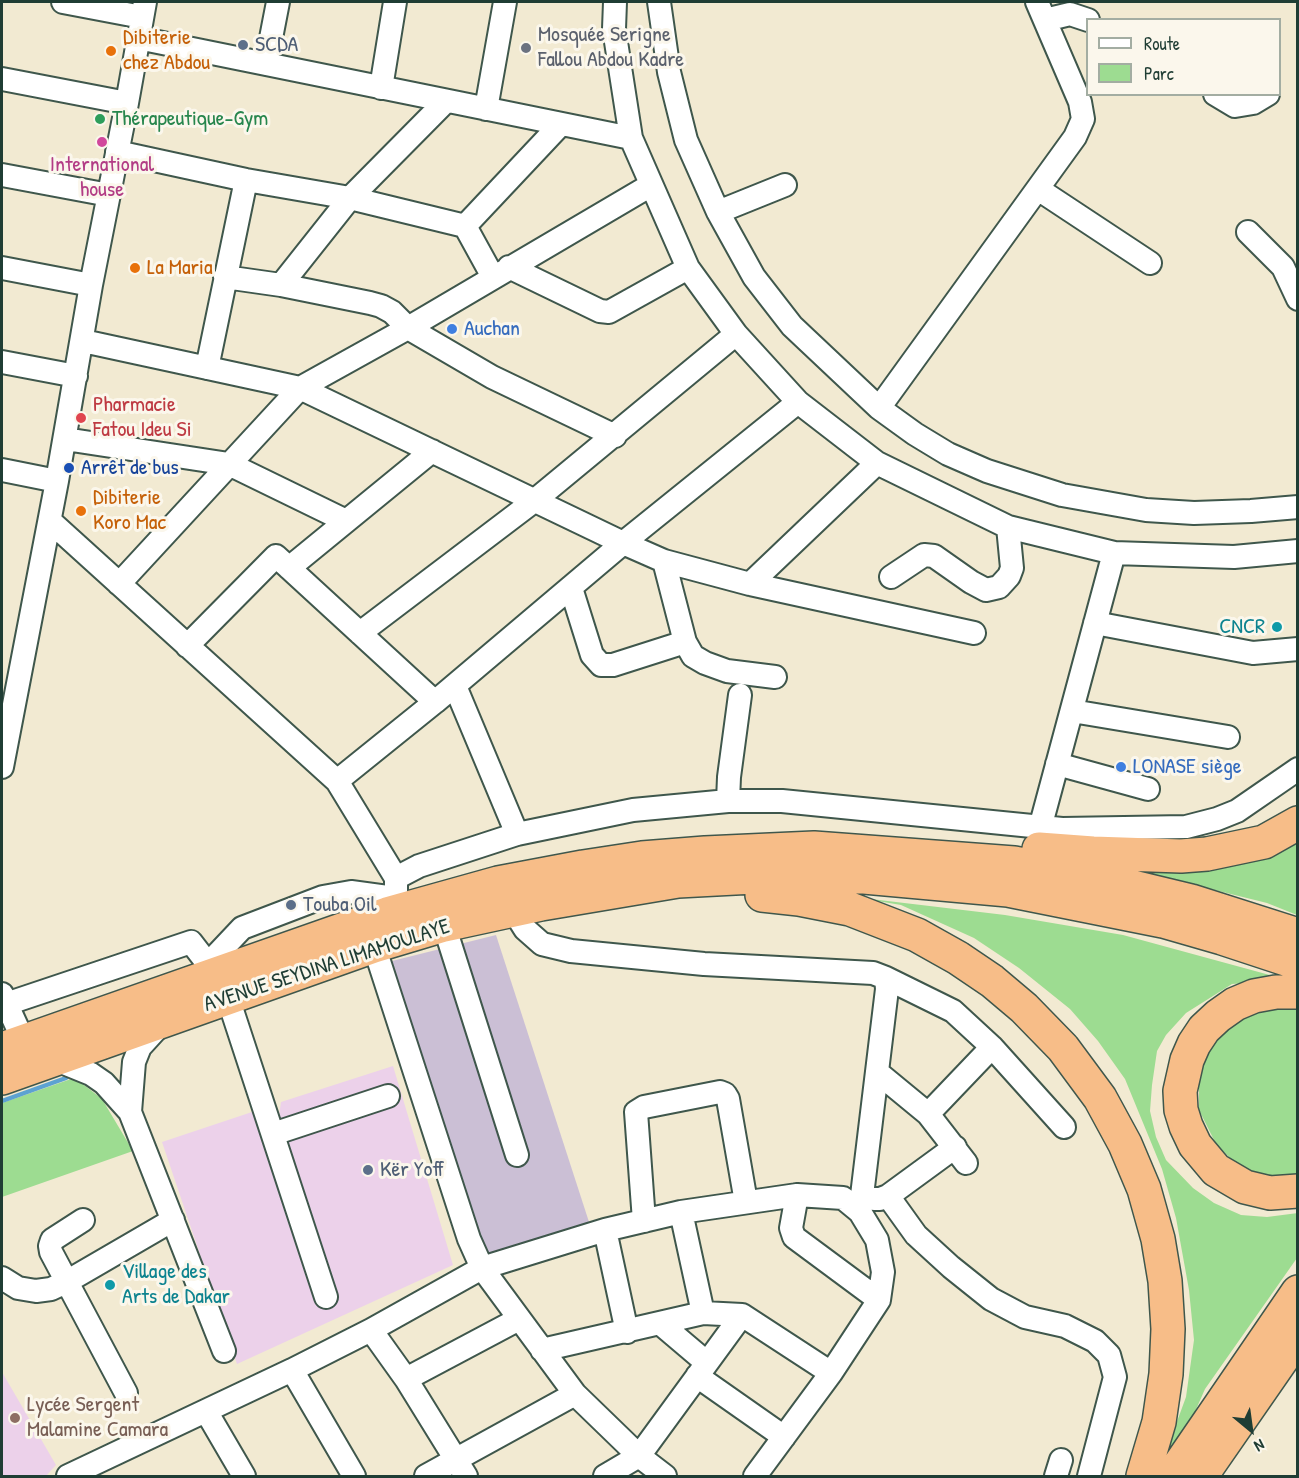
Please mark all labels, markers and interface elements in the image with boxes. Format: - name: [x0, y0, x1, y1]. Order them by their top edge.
- legend: [1086, 18, 1281, 96]
- place label: Mosquée Serigne Fallou Abdou Kadre: [538, 22, 684, 74]
- place label: Dibiterie chez Abdou: [123, 25, 210, 76]
- text: Route: [1144, 31, 1180, 56]
- place label: SCDA: [255, 32, 298, 58]
- marker: SCDA: [236, 38, 250, 52]
- marker: Mosquée Serigne Fallou Abdou Kadre: [519, 41, 533, 55]
- marker: Dibiterie chez Abdou: [104, 44, 118, 58]
- text: Parc: [1144, 61, 1174, 86]
- place label: Thérapeutique-Gym: [112, 106, 268, 132]
- marker: Thérapeutique-Gym: [93, 112, 107, 126]
- marker: International house: [95, 135, 109, 149]
- place label: International house: [50, 152, 154, 204]
- place label: La Maria: [147, 255, 213, 281]
- marker: La Maria: [128, 261, 142, 275]
- place label: Auchan: [464, 316, 520, 342]
- marker: Auchan: [445, 322, 459, 336]
- place label: Pharmacie Fatou Ideu Si: [93, 392, 192, 444]
- marker: Pharmacie Fatou Ideu Si: [74, 411, 88, 425]
- place label: Arrêt de bus: [81, 455, 179, 481]
- marker: Arrêt de bus: [62, 461, 76, 475]
- place label: Dibiterie Koro Mac: [93, 485, 166, 536]
- marker: Dibiterie Koro Mac: [74, 504, 88, 518]
- place label: CNCR: [1219, 614, 1265, 640]
- marker: CNCR: [1270, 620, 1284, 634]
- place label: LONASE siège: [1133, 754, 1241, 780]
- marker: LONASE siège: [1114, 760, 1128, 774]
- place label: Touba Oil: [303, 892, 377, 918]
- marker: Touba Oil: [284, 898, 298, 912]
- street label: AVENUE SEYDINA LIMAMOULAYE: [201, 914, 453, 1018]
- place label: Kër Yoff: [380, 1157, 444, 1183]
- marker: Kër Yoff: [361, 1163, 375, 1177]
- place label: Village des Arts de Dakar: [122, 1259, 230, 1310]
- marker: Village des Arts de Dakar: [103, 1278, 117, 1292]
- place label: Lycée Sergent Malamine Camara: [27, 1392, 168, 1444]
- north arrow: [1221, 1400, 1281, 1460]
- marker: Lycée Sergent Malamine Camara: [8, 1411, 22, 1425]
- text: N: [1251, 1434, 1269, 1457]

